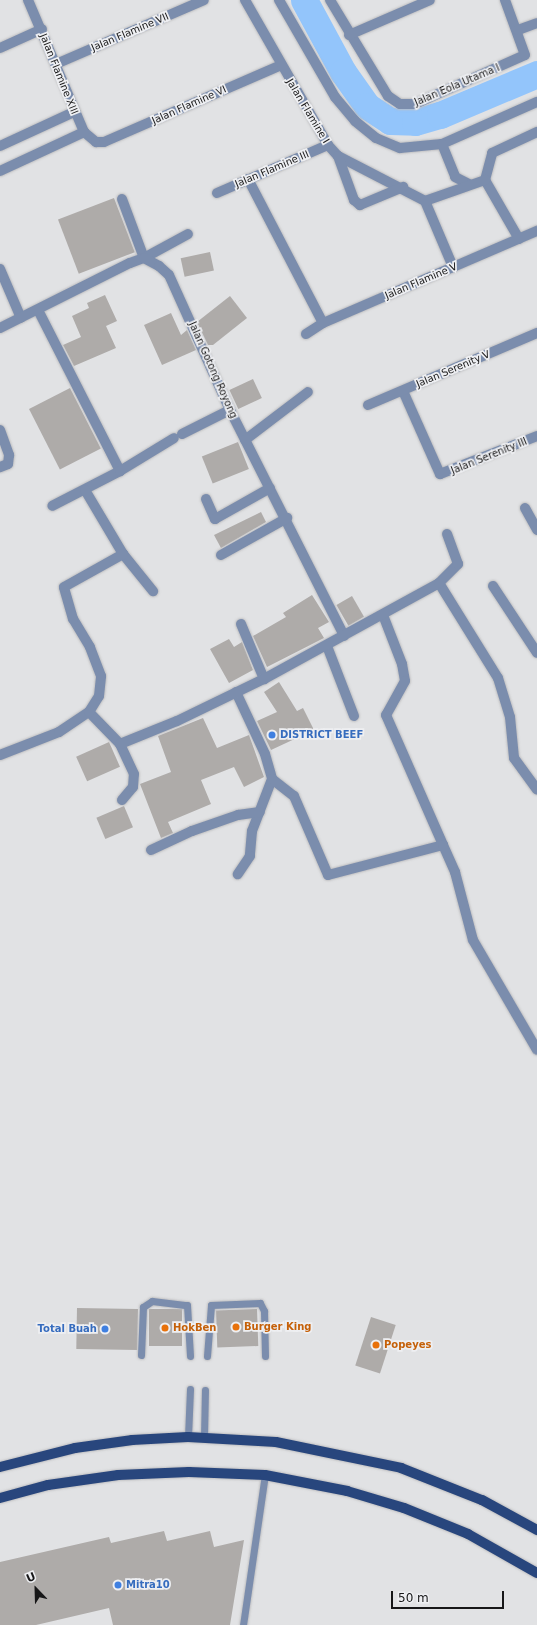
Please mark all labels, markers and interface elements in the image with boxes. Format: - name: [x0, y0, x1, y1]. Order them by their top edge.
- street label: Jalan Flamine VII: [89, 10, 171, 54]
- street label: Jalan Flamine XIII: [37, 32, 81, 116]
- street label: Jalan Eola Utama I: [413, 62, 501, 108]
- street label: Jalan Flamine I: [284, 76, 332, 146]
- street label: Jalan Flamine VI: [150, 83, 228, 127]
- street label: Jalan Flamine III: [233, 148, 311, 190]
- street label: Jalan Flamine V: [383, 260, 459, 302]
- street label: Jalan Gotong Royong: [186, 320, 240, 420]
- street label: Jalan Serenity V: [414, 348, 492, 390]
- street label: Jalan Serenity III: [449, 435, 529, 477]
- place label: DISTRICT BEEF: [280, 729, 363, 741]
- marker: DISTRICT BEEF: [267, 730, 277, 740]
- place label: Burger King: [244, 1321, 311, 1333]
- place label: HokBen: [173, 1322, 216, 1334]
- marker: Burger King: [231, 1322, 241, 1332]
- place label: Total Buah: [38, 1323, 97, 1335]
- marker: HokBen: [160, 1323, 170, 1333]
- marker: Total Buah: [100, 1324, 110, 1334]
- place label: Popeyes: [384, 1339, 431, 1351]
- marker: Popeyes: [371, 1340, 381, 1350]
- north arrow: [16, 1569, 56, 1609]
- text: U: [24, 1570, 38, 1585]
- place label: Mitra10: [126, 1579, 170, 1591]
- marker: Mitra10: [113, 1580, 123, 1590]
- scale bar: [393, 1583, 506, 1609]
- text: 50 m: [398, 1591, 429, 1605]

